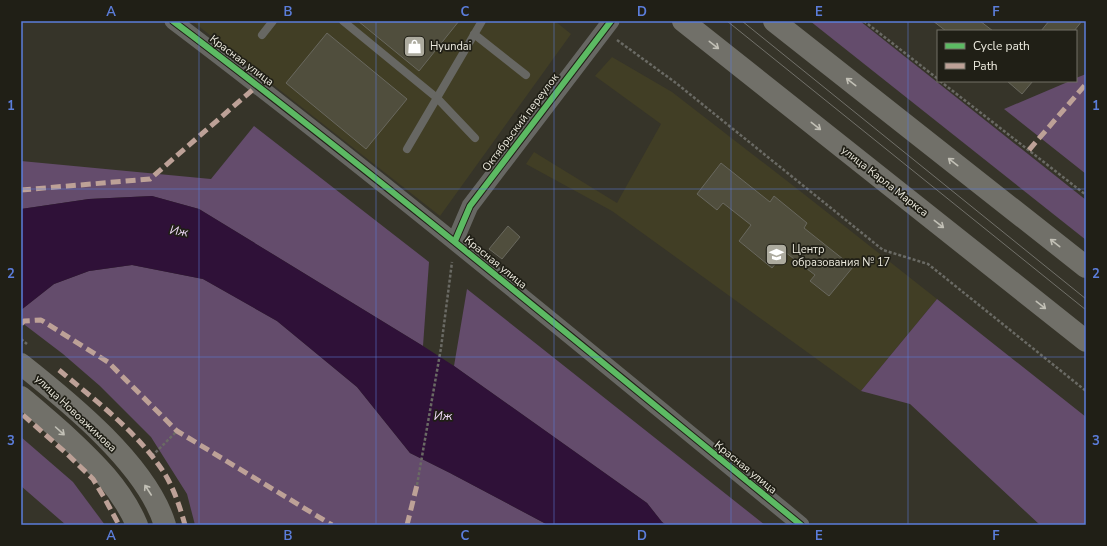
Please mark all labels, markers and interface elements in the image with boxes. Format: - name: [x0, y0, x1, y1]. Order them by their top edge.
- text: A: [106, 3, 116, 21]
- text: B: [284, 3, 293, 21]
- text: C: [461, 3, 470, 21]
- text: D: [637, 3, 647, 21]
- text: E: [815, 3, 823, 21]
- text: F: [992, 3, 1000, 21]
- legend: [937, 30, 1077, 82]
- street label: Красная улица: [207, 31, 277, 89]
- shop icon: Hyundai: [401, 33, 427, 59]
- text: Cycle path: [973, 38, 1030, 54]
- place label: Hyundai: [430, 39, 471, 54]
- one-way arrow: [708, 41, 719, 50]
- text: Path: [973, 58, 998, 74]
- street label: Октябрьский переулок: [479, 70, 562, 174]
- one-way arrow: [846, 78, 857, 86]
- text: 1: [7, 97, 15, 115]
- text: 1: [1092, 97, 1100, 115]
- one-way arrow: [810, 122, 821, 130]
- street label: улица Карла Маркса: [838, 143, 931, 220]
- one-way arrow: [948, 158, 959, 167]
- one-way arrow: [934, 220, 945, 229]
- water label: Иж: [169, 222, 190, 240]
- street label: Красная улица: [461, 232, 530, 292]
- one-way arrow: [1050, 238, 1061, 247]
- school or university icon: Центр образования № 17: [764, 242, 790, 268]
- place label: Центр образования № 17: [792, 242, 890, 270]
- text: 2: [7, 265, 15, 283]
- text: 2: [1092, 265, 1100, 283]
- one-way arrow: [1036, 301, 1046, 310]
- street label: улица Новоажимова: [32, 371, 120, 455]
- water label: Иж: [434, 408, 453, 424]
- one-way arrow: [55, 427, 65, 436]
- text: 3: [7, 432, 15, 450]
- text: 3: [1092, 432, 1100, 450]
- street label: Красная улица: [711, 437, 780, 497]
- one-way arrow: [144, 485, 152, 496]
- text: A: [106, 527, 116, 545]
- text: B: [284, 527, 293, 545]
- text: C: [461, 527, 470, 545]
- text: D: [637, 527, 647, 545]
- text: E: [815, 527, 823, 545]
- text: F: [992, 527, 1000, 545]

